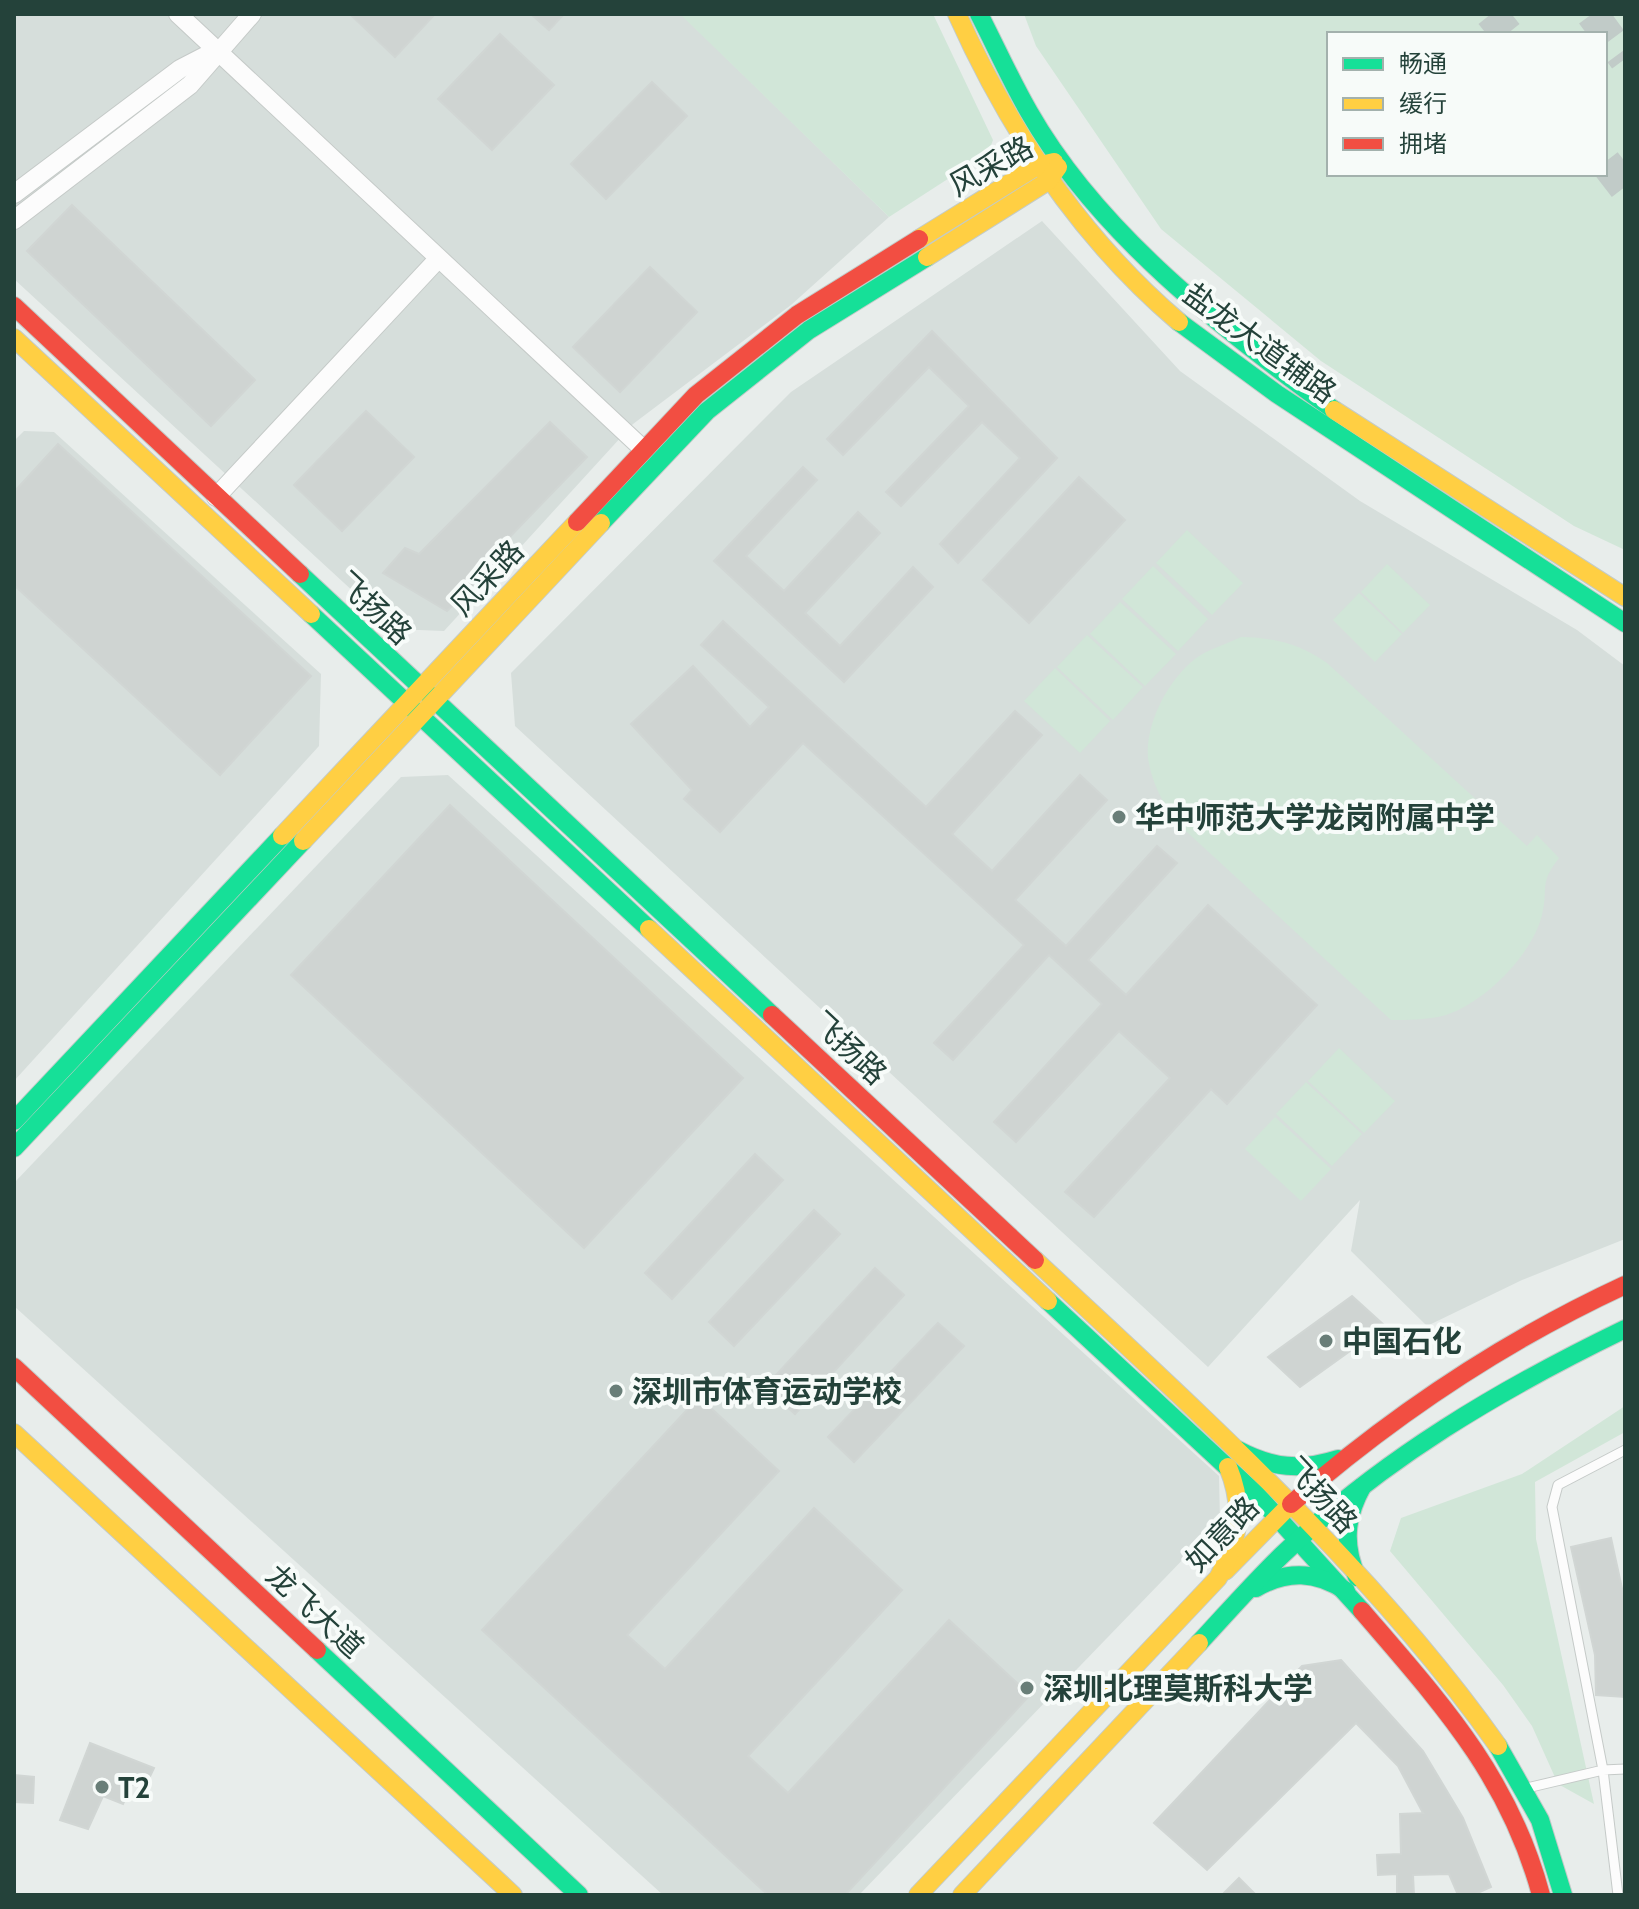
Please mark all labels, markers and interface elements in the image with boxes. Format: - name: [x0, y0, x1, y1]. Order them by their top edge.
- legend: [1327, 32, 1607, 176]
- text: 畅通: [1399, 49, 1447, 78]
- text: 缓行: [1399, 89, 1447, 118]
- street label: 风采路: [943, 128, 1039, 204]
- text: 拥堵: [1399, 129, 1447, 158]
- street label: 盐龙大道辅路: [1176, 275, 1344, 411]
- street label: 风采路: [443, 532, 531, 624]
- street label: 飞扬路: [328, 564, 420, 652]
- place label: 华中师范大学龙岗附属中学: [1135, 799, 1495, 836]
- marker: 华中师范大学龙岗附属中学: [1110, 808, 1128, 826]
- street label: 飞扬路: [803, 1004, 895, 1092]
- place label: 中国石化: [1342, 1323, 1462, 1360]
- marker: 中国石化: [1317, 1332, 1335, 1350]
- place label: 深圳市体育运动学校: [632, 1373, 902, 1410]
- marker: 深圳市体育运动学校: [607, 1382, 625, 1400]
- street label: 飞扬路: [1277, 1449, 1365, 1541]
- street label: 如意路: [1177, 1489, 1267, 1579]
- street label: 龙飞大道: [259, 1557, 371, 1665]
- place label: 深圳北理莫斯科大学: [1043, 1670, 1313, 1707]
- marker: 深圳北理莫斯科大学: [1018, 1679, 1036, 1697]
- place label: T2: [118, 1769, 151, 1806]
- marker: T2: [93, 1778, 111, 1796]

